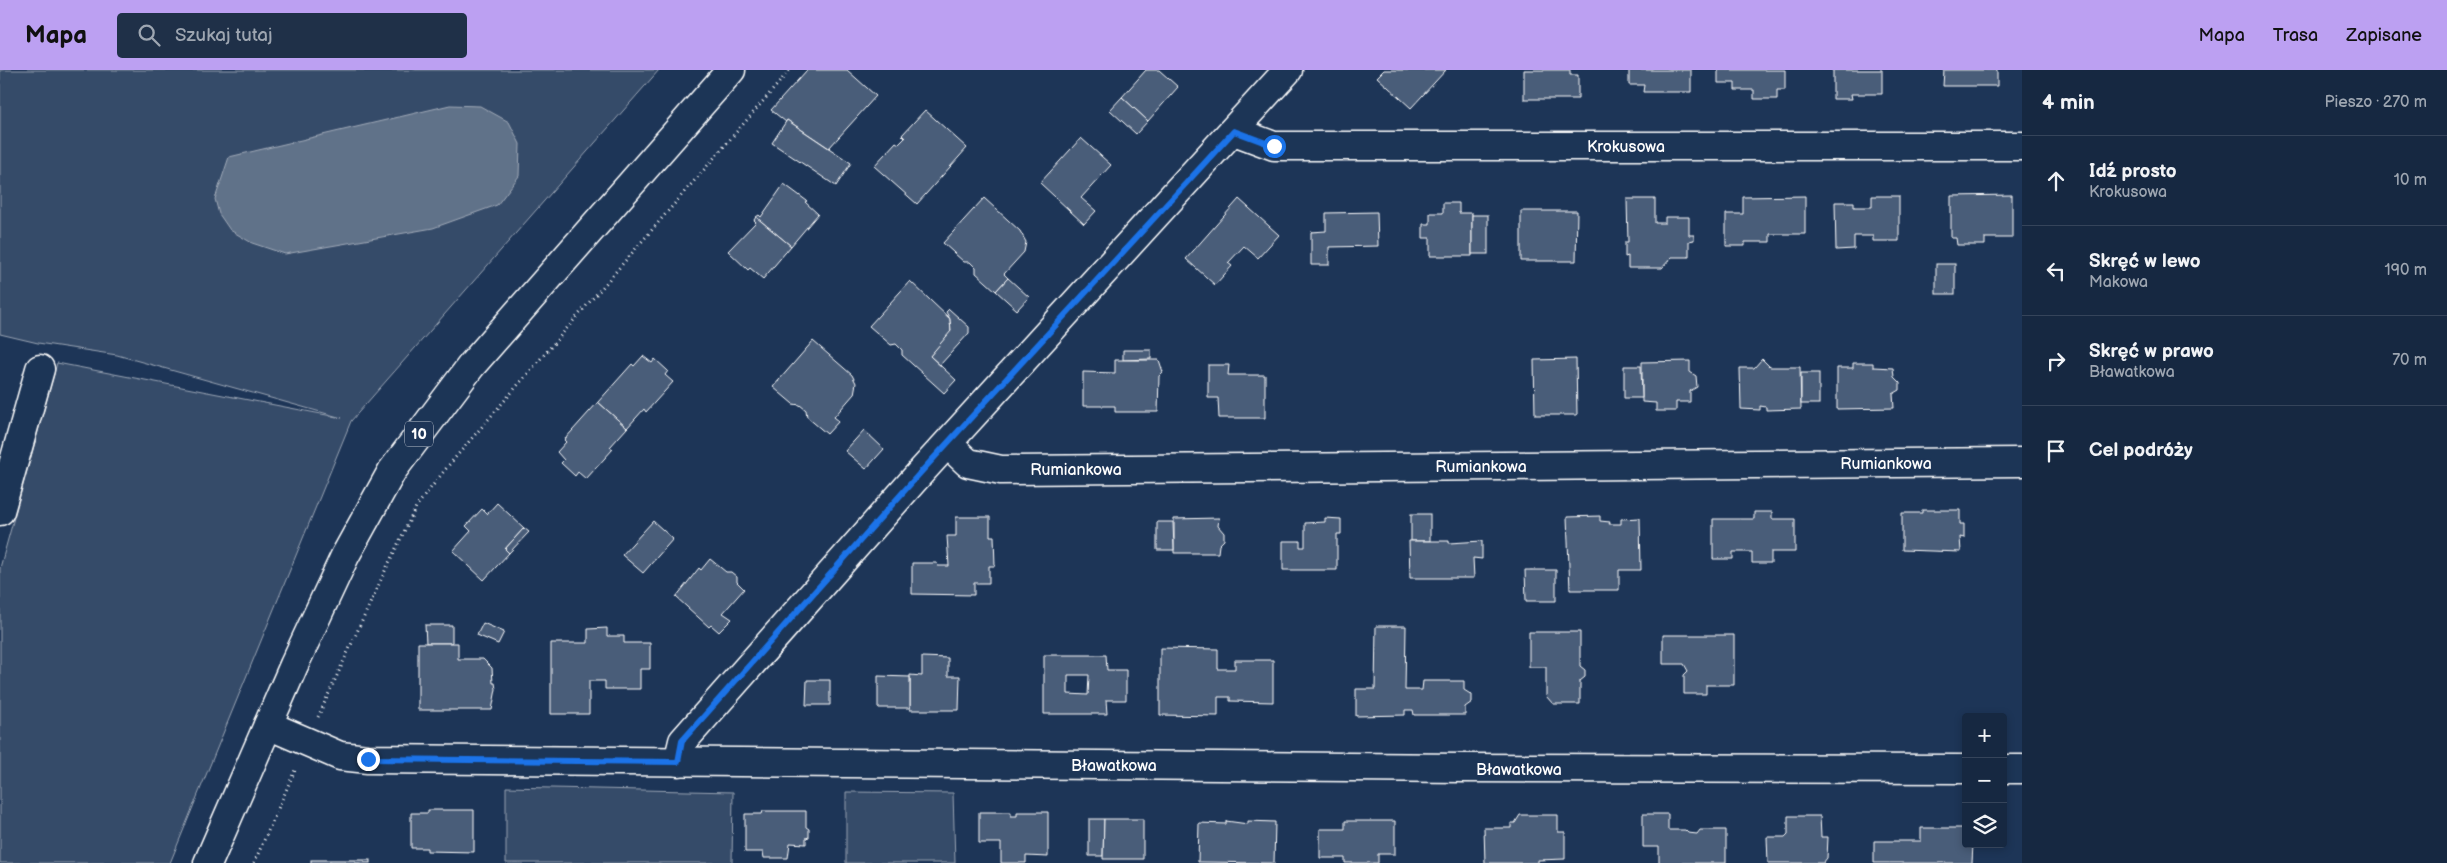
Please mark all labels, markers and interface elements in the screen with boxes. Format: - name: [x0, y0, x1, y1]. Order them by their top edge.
- search box: [117, 13, 467, 58]
- text: Mapa: [25, 21, 87, 50]
- icon: search: [135, 21, 163, 49]
- text: Szukaj tutaj: [175, 24, 272, 47]
- text: Mapa: [2198, 25, 2245, 46]
- text: Trasa: [2273, 25, 2318, 46]
- text: Zapisane: [2346, 25, 2422, 46]
- text: 4 min: [2042, 90, 2095, 115]
- text: Pieszo · 270 m: [2325, 93, 2427, 112]
- route start: [1263, 135, 1286, 158]
- street label: Krokusowa: [1587, 138, 1665, 157]
- text: Idź prosto: [2089, 160, 2177, 183]
- icon: ahead: [2042, 167, 2070, 195]
- text: 10 m: [2394, 171, 2427, 190]
- text: Krokusowa: [2089, 183, 2167, 202]
- text: Skręć w lewo: [2089, 250, 2201, 273]
- icon: left: [2042, 257, 2070, 285]
- text: 190 m: [2385, 261, 2427, 280]
- text: Makowa: [2089, 273, 2148, 292]
- text: Skręć w prawo: [2089, 340, 2214, 363]
- icon: right: [2042, 347, 2070, 375]
- text: 70 m: [2392, 351, 2427, 370]
- text: Bławatkowa: [2089, 363, 2175, 382]
- road number: 10: [405, 422, 433, 446]
- icon: arrive: [2042, 437, 2070, 465]
- text: Cel podróży: [2089, 439, 2193, 462]
- street label: Rumiankowa: [1840, 455, 1932, 474]
- street label: Rumiankowa: [1435, 458, 1527, 477]
- street label: Rumiankowa: [1030, 461, 1122, 480]
- map controls: [1962, 713, 2007, 848]
- button: +: [1962, 713, 2007, 758]
- route end: [357, 748, 380, 771]
- street label: Bławatkowa: [1071, 757, 1157, 776]
- button: −: [1962, 758, 2007, 803]
- street label: Bławatkowa: [1476, 761, 1562, 780]
- button: layers: [1962, 803, 2007, 848]

